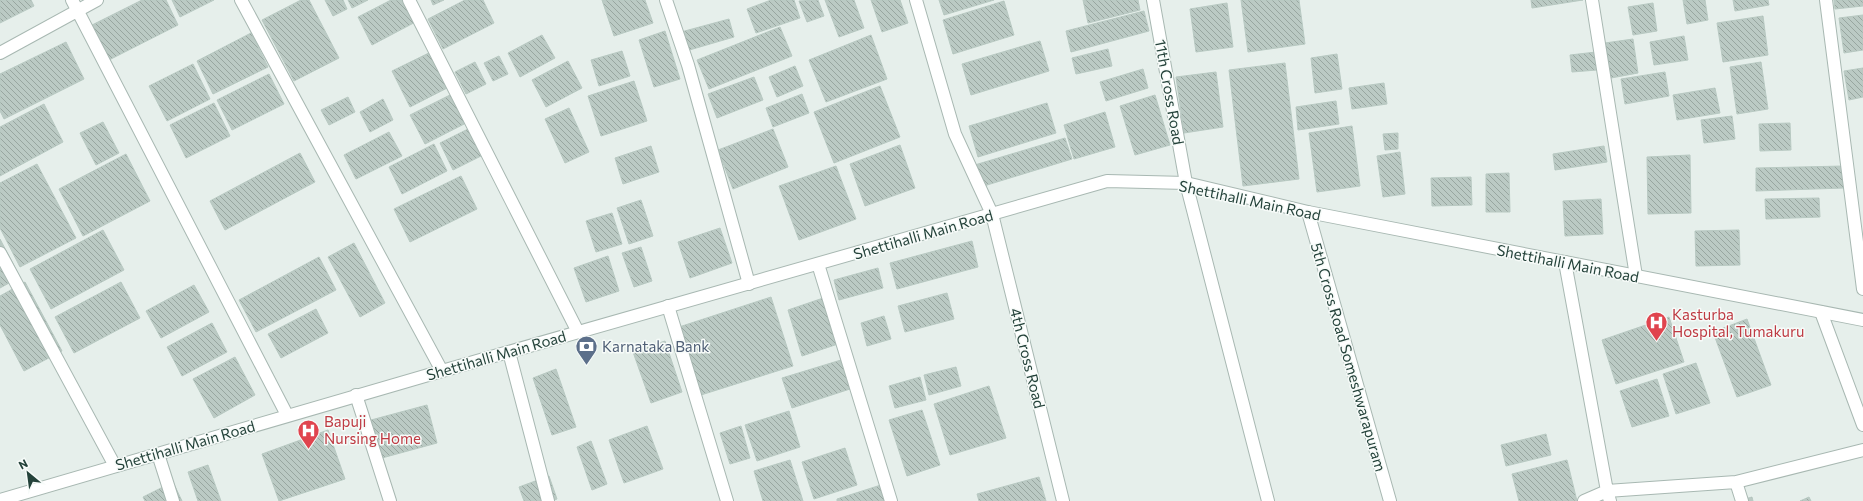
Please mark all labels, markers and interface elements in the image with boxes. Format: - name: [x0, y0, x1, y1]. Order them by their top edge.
- street label: 11th Cross Road: [1152, 38, 1188, 146]
- street label: Shettihalli Main Road: [1177, 176, 1323, 224]
- street label: Shettihalli Main Road: [851, 205, 995, 263]
- street label: Shettihalli Main Road: [1495, 240, 1641, 286]
- street label: 5th Cross Road Someshwarapuram: [1308, 241, 1390, 473]
- place label: Kasturba Hospital, Tumakuru: [1672, 305, 1804, 340]
- street label: 4th Cross Road: [1007, 306, 1049, 410]
- hospital icon: Kasturba Hospital, Tumakuru: [1643, 310, 1669, 343]
- street label: Shettihalli Main Road: [424, 326, 568, 384]
- bank icon: Karnataka Bank: [574, 333, 600, 366]
- place label: Karnataka Bank: [602, 337, 709, 355]
- place label: Bapuji Nursing Home: [324, 412, 421, 447]
- street label: Shettihalli Main Road: [113, 416, 257, 474]
- hospital icon: Bapuji Nursing Home: [295, 417, 321, 450]
- north arrow: [8, 453, 48, 493]
- text: N: [16, 456, 30, 472]

